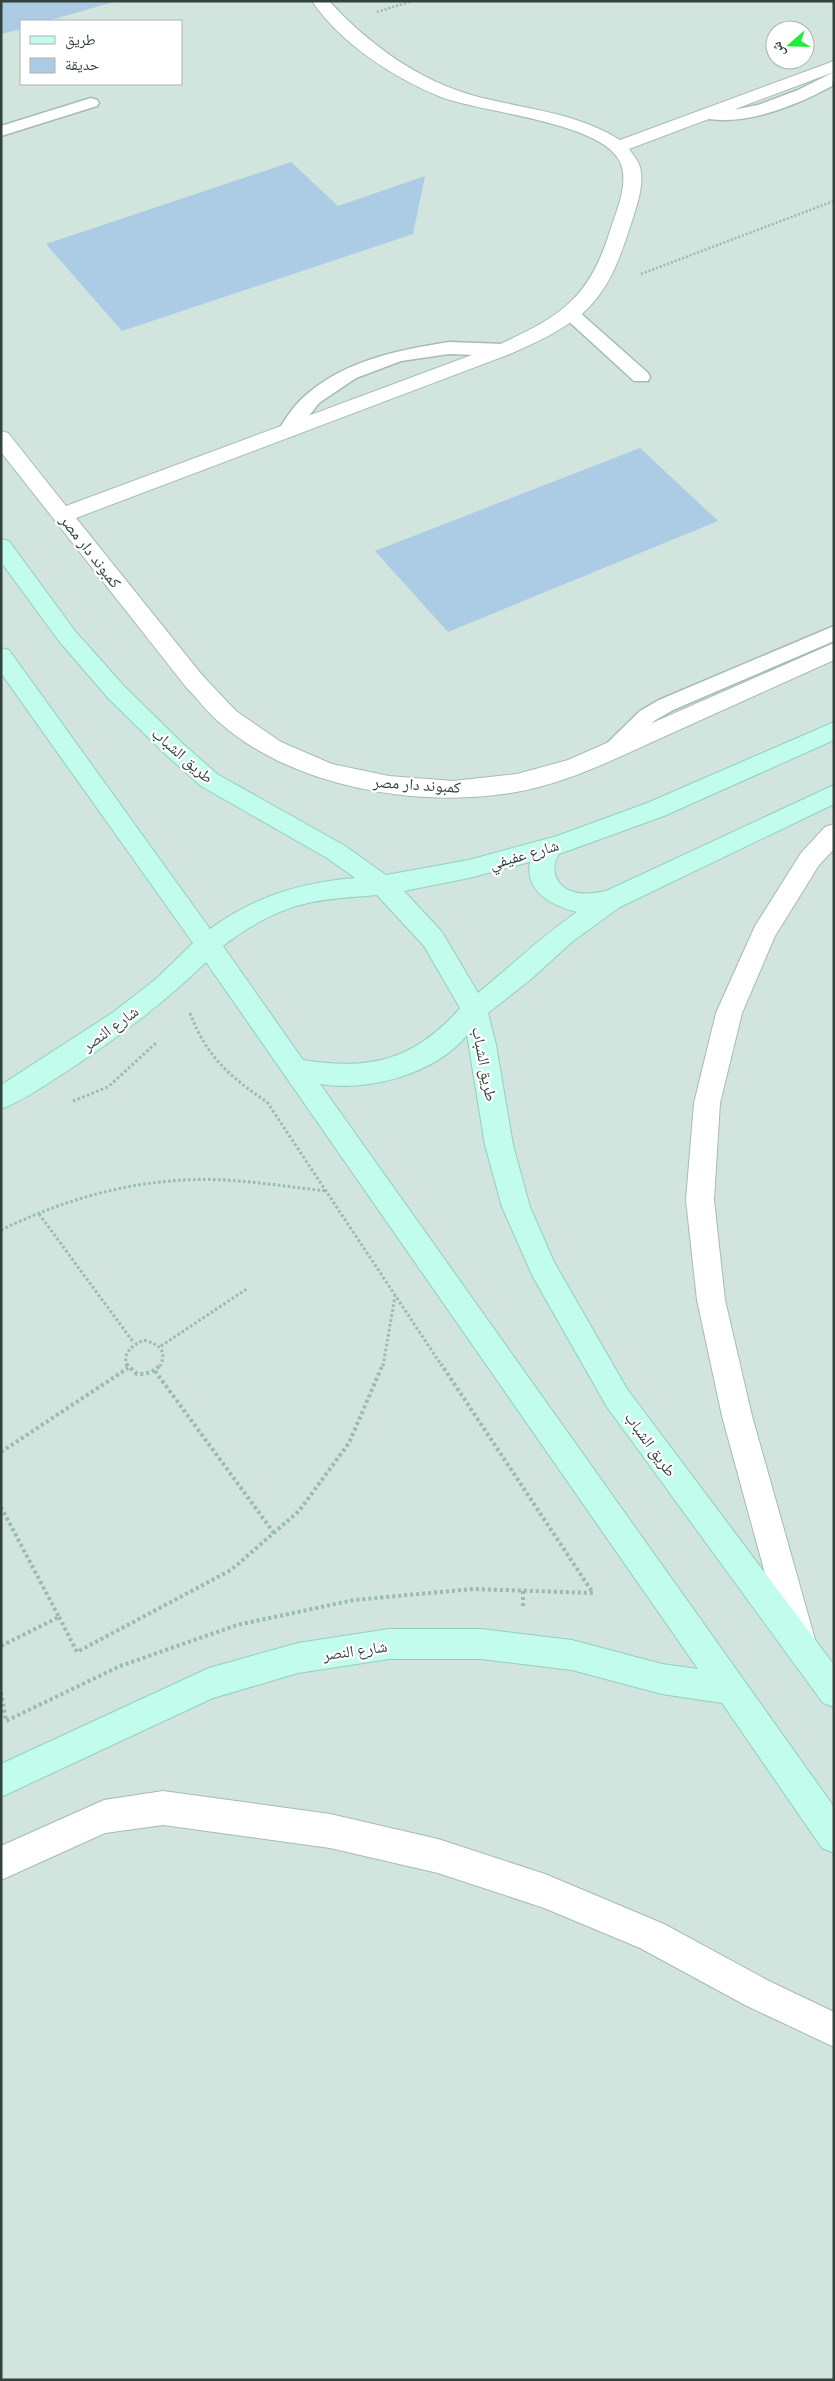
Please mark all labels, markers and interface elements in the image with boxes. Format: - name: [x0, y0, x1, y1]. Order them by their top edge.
- legend: [20, 20, 182, 85]
- north arrow: [765, 20, 815, 70]
- text: طريق: [65, 32, 96, 51]
- text: ش: [769, 39, 790, 59]
- text: حديقة: [65, 57, 100, 76]
- street label: كمبوند دار مصر: [54, 511, 125, 593]
- street label: طريق الشباب: [147, 724, 217, 789]
- street label: كمبوند دار مصر: [371, 773, 462, 799]
- street label: شارع عفيفي: [487, 836, 562, 876]
- street label: شارع النصر: [78, 1002, 143, 1057]
- street label: طريق الشباب: [466, 1025, 500, 1103]
- street label: طريق الشباب: [619, 1409, 680, 1482]
- street label: شارع النصر: [321, 1638, 389, 1667]

